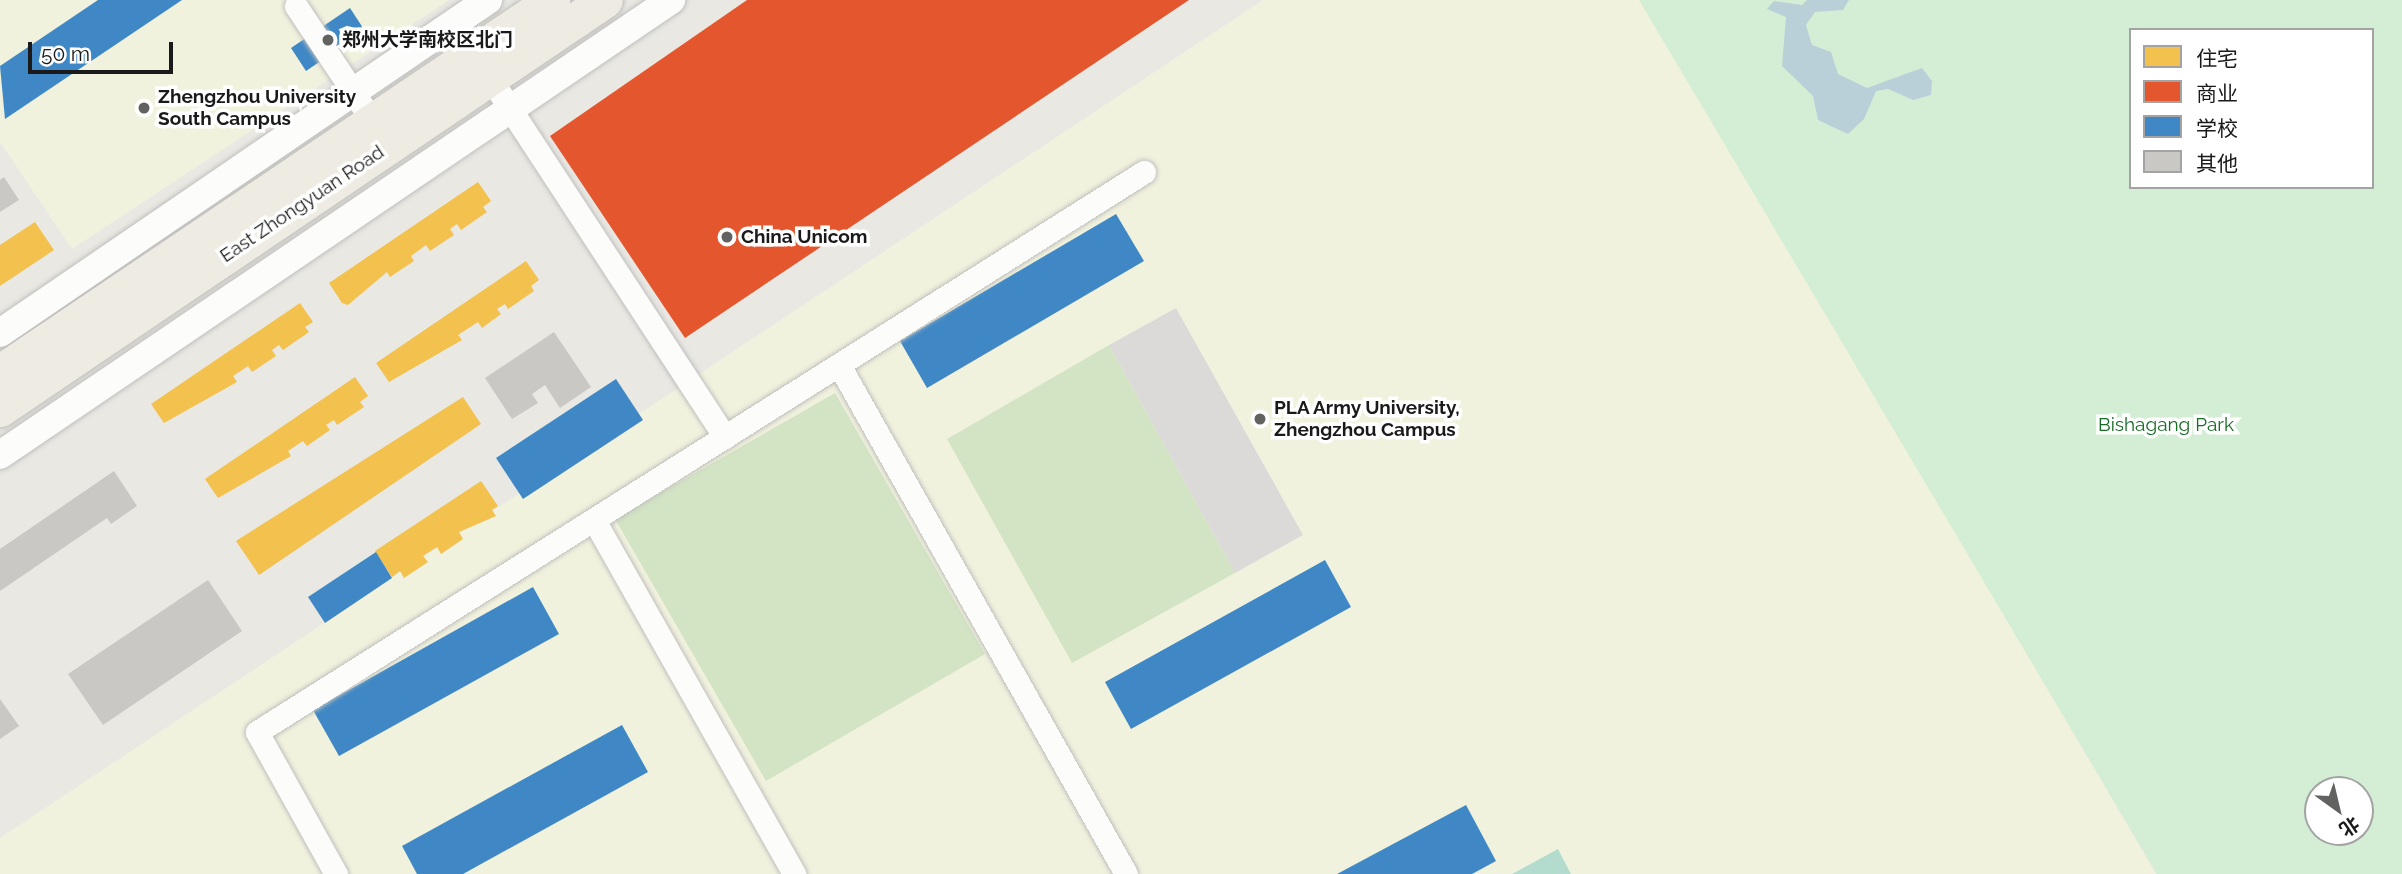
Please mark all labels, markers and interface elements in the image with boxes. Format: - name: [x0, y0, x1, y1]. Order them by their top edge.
- scale bar: [32, 28, 177, 72]
- legend: [2129, 28, 2374, 189]
- place label: 郑州大学南校区北门: [342, 29, 513, 51]
- marker: 郑州大学南校区北门: [320, 32, 336, 48]
- text: 50 m: [41, 41, 90, 66]
- text: 住宅: [2196, 46, 2238, 71]
- text: 商业: [2196, 81, 2238, 106]
- place label: Zhengzhou University South Campus: [158, 86, 356, 130]
- marker: Zhengzhou University South Campus: [136, 100, 152, 116]
- text: 学校: [2196, 116, 2238, 141]
- street label: East Zhongyuan Road: [216, 141, 388, 267]
- text: 其他: [2196, 151, 2238, 176]
- place label: China Unicom: [741, 226, 868, 248]
- marker: China Unicom: [719, 229, 735, 245]
- place label: PLA Army University, Zhengzhou Campus: [1274, 397, 1461, 441]
- marker: PLA Army University, Zhengzhou Campus: [1252, 411, 1268, 427]
- park label: Bishagang Park: [2098, 414, 2234, 436]
- north arrow: [2304, 776, 2374, 846]
- text: 北: [2336, 812, 2364, 841]

